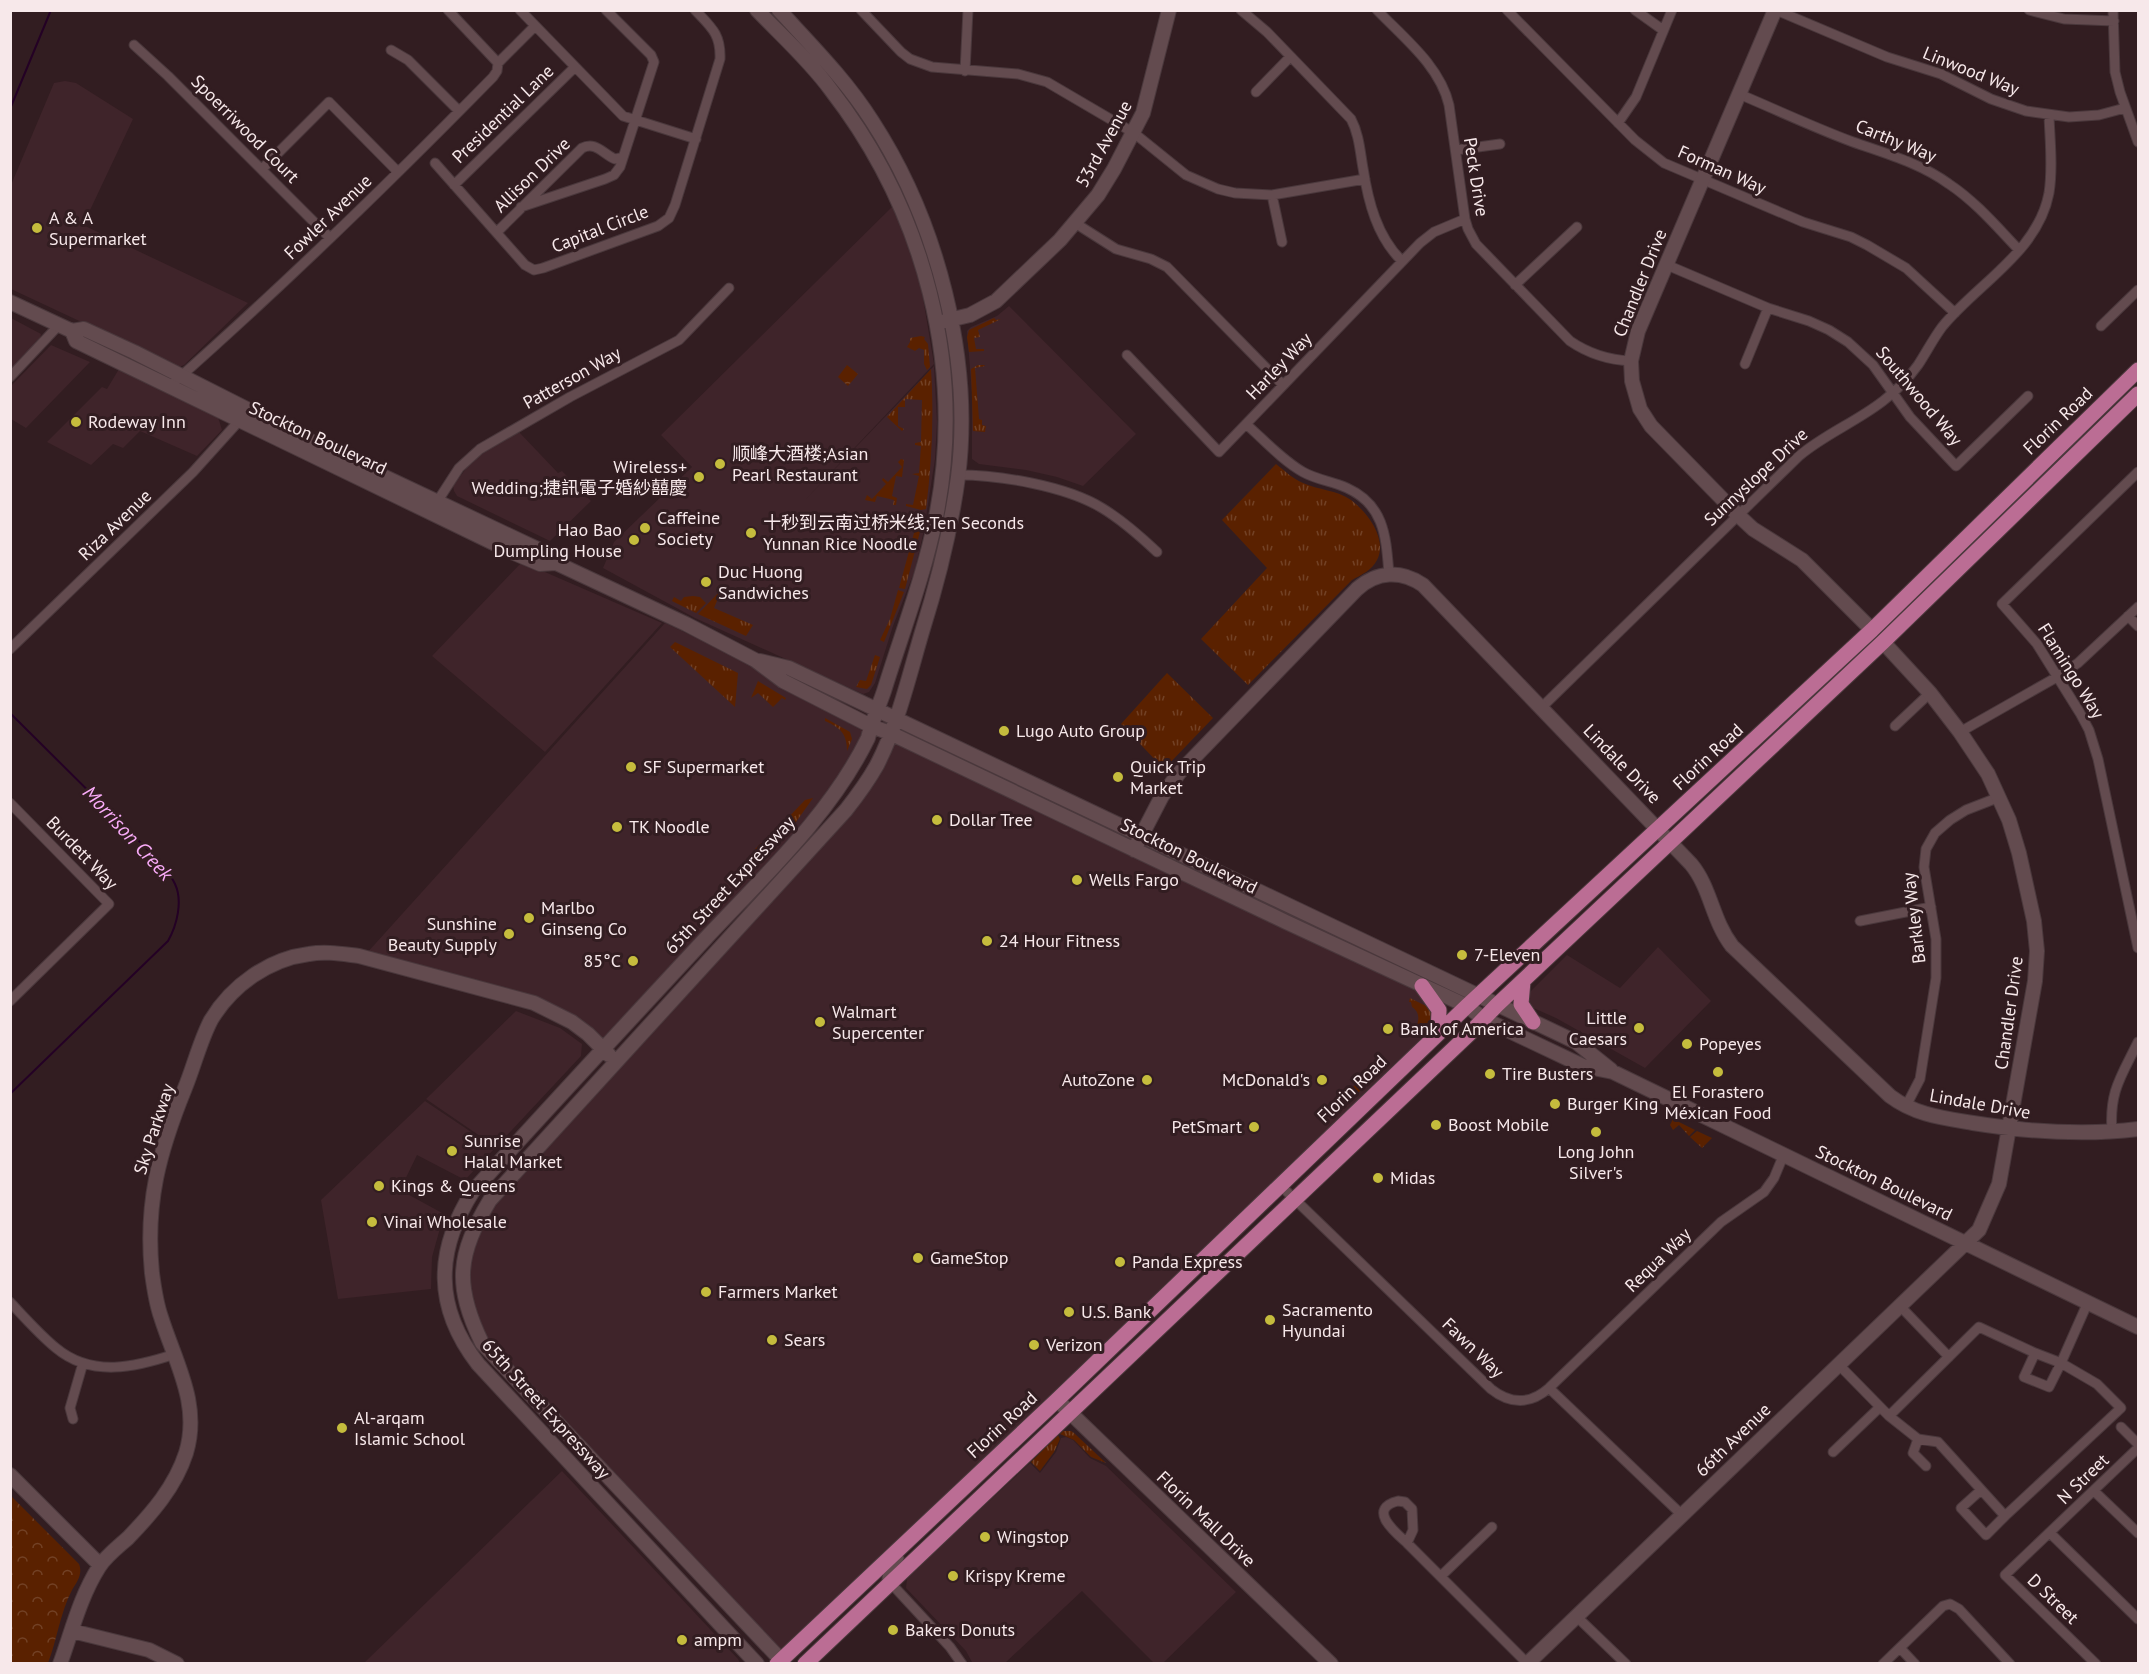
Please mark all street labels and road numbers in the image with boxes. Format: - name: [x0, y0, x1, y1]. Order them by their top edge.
- street label: Linwood Way: [1920, 41, 2023, 101]
- street label: Presidential Lane: [447, 59, 558, 168]
- street label: Spoerriwood Court: [186, 70, 304, 188]
- street label: 53rd Avenue: [1070, 96, 1137, 191]
- street label: Carthy Way: [1852, 114, 1941, 167]
- street label: Allison Drive: [488, 132, 575, 217]
- street label: Peck Drive: [1459, 136, 1494, 218]
- street label: Forman Way: [1674, 140, 1771, 199]
- street label: Fowler Avenue: [279, 169, 376, 264]
- street label: Capital Circle: [548, 199, 652, 258]
- street label: Chandler Drive: [1607, 226, 1672, 340]
- street label: Harley Way: [1241, 327, 1317, 404]
- street label: Patterson Way: [519, 341, 625, 414]
- street label: Southwood Way: [1871, 341, 1968, 451]
- street label: Florin Road: [2018, 382, 2097, 459]
- street label: Stockton Boulevard: [246, 396, 391, 480]
- street label: Sunnyslope Drive: [1699, 423, 1812, 531]
- street label: Riza Avenue: [73, 484, 156, 565]
- street label: Flamingo Way: [2033, 619, 2110, 723]
- street label: Florin Road: [1668, 718, 1748, 795]
- street label: Lindale Drive: [1579, 719, 1666, 808]
- street label: 65th Street Expressway: [660, 810, 800, 959]
- street label: Burdett Way: [42, 811, 123, 895]
- street label: Stockton Boulevard: [1117, 812, 1261, 899]
- street label: Barkley Way: [1896, 870, 1931, 965]
- street label: Chandler Drive: [1989, 955, 2028, 1071]
- street label: Florin Road: [1312, 1050, 1391, 1127]
- street label: Sky Parkway: [128, 1080, 179, 1177]
- street label: Lindale Drive: [1928, 1083, 2032, 1124]
- street label: Stockton Boulevard: [1812, 1139, 1956, 1226]
- street label: Requa Way: [1620, 1222, 1696, 1297]
- street label: Fawn Way: [1438, 1313, 1510, 1383]
- street label: 65th Street Expressway: [477, 1334, 616, 1484]
- street label: Florin Road: [962, 1386, 1042, 1463]
- street label: 66th Avenue: [1690, 1398, 1775, 1481]
- street label: N Street: [2052, 1449, 2113, 1509]
- street label: Florin Mall Drive: [1152, 1466, 1261, 1572]
- street label: D Street: [2023, 1569, 2084, 1629]

